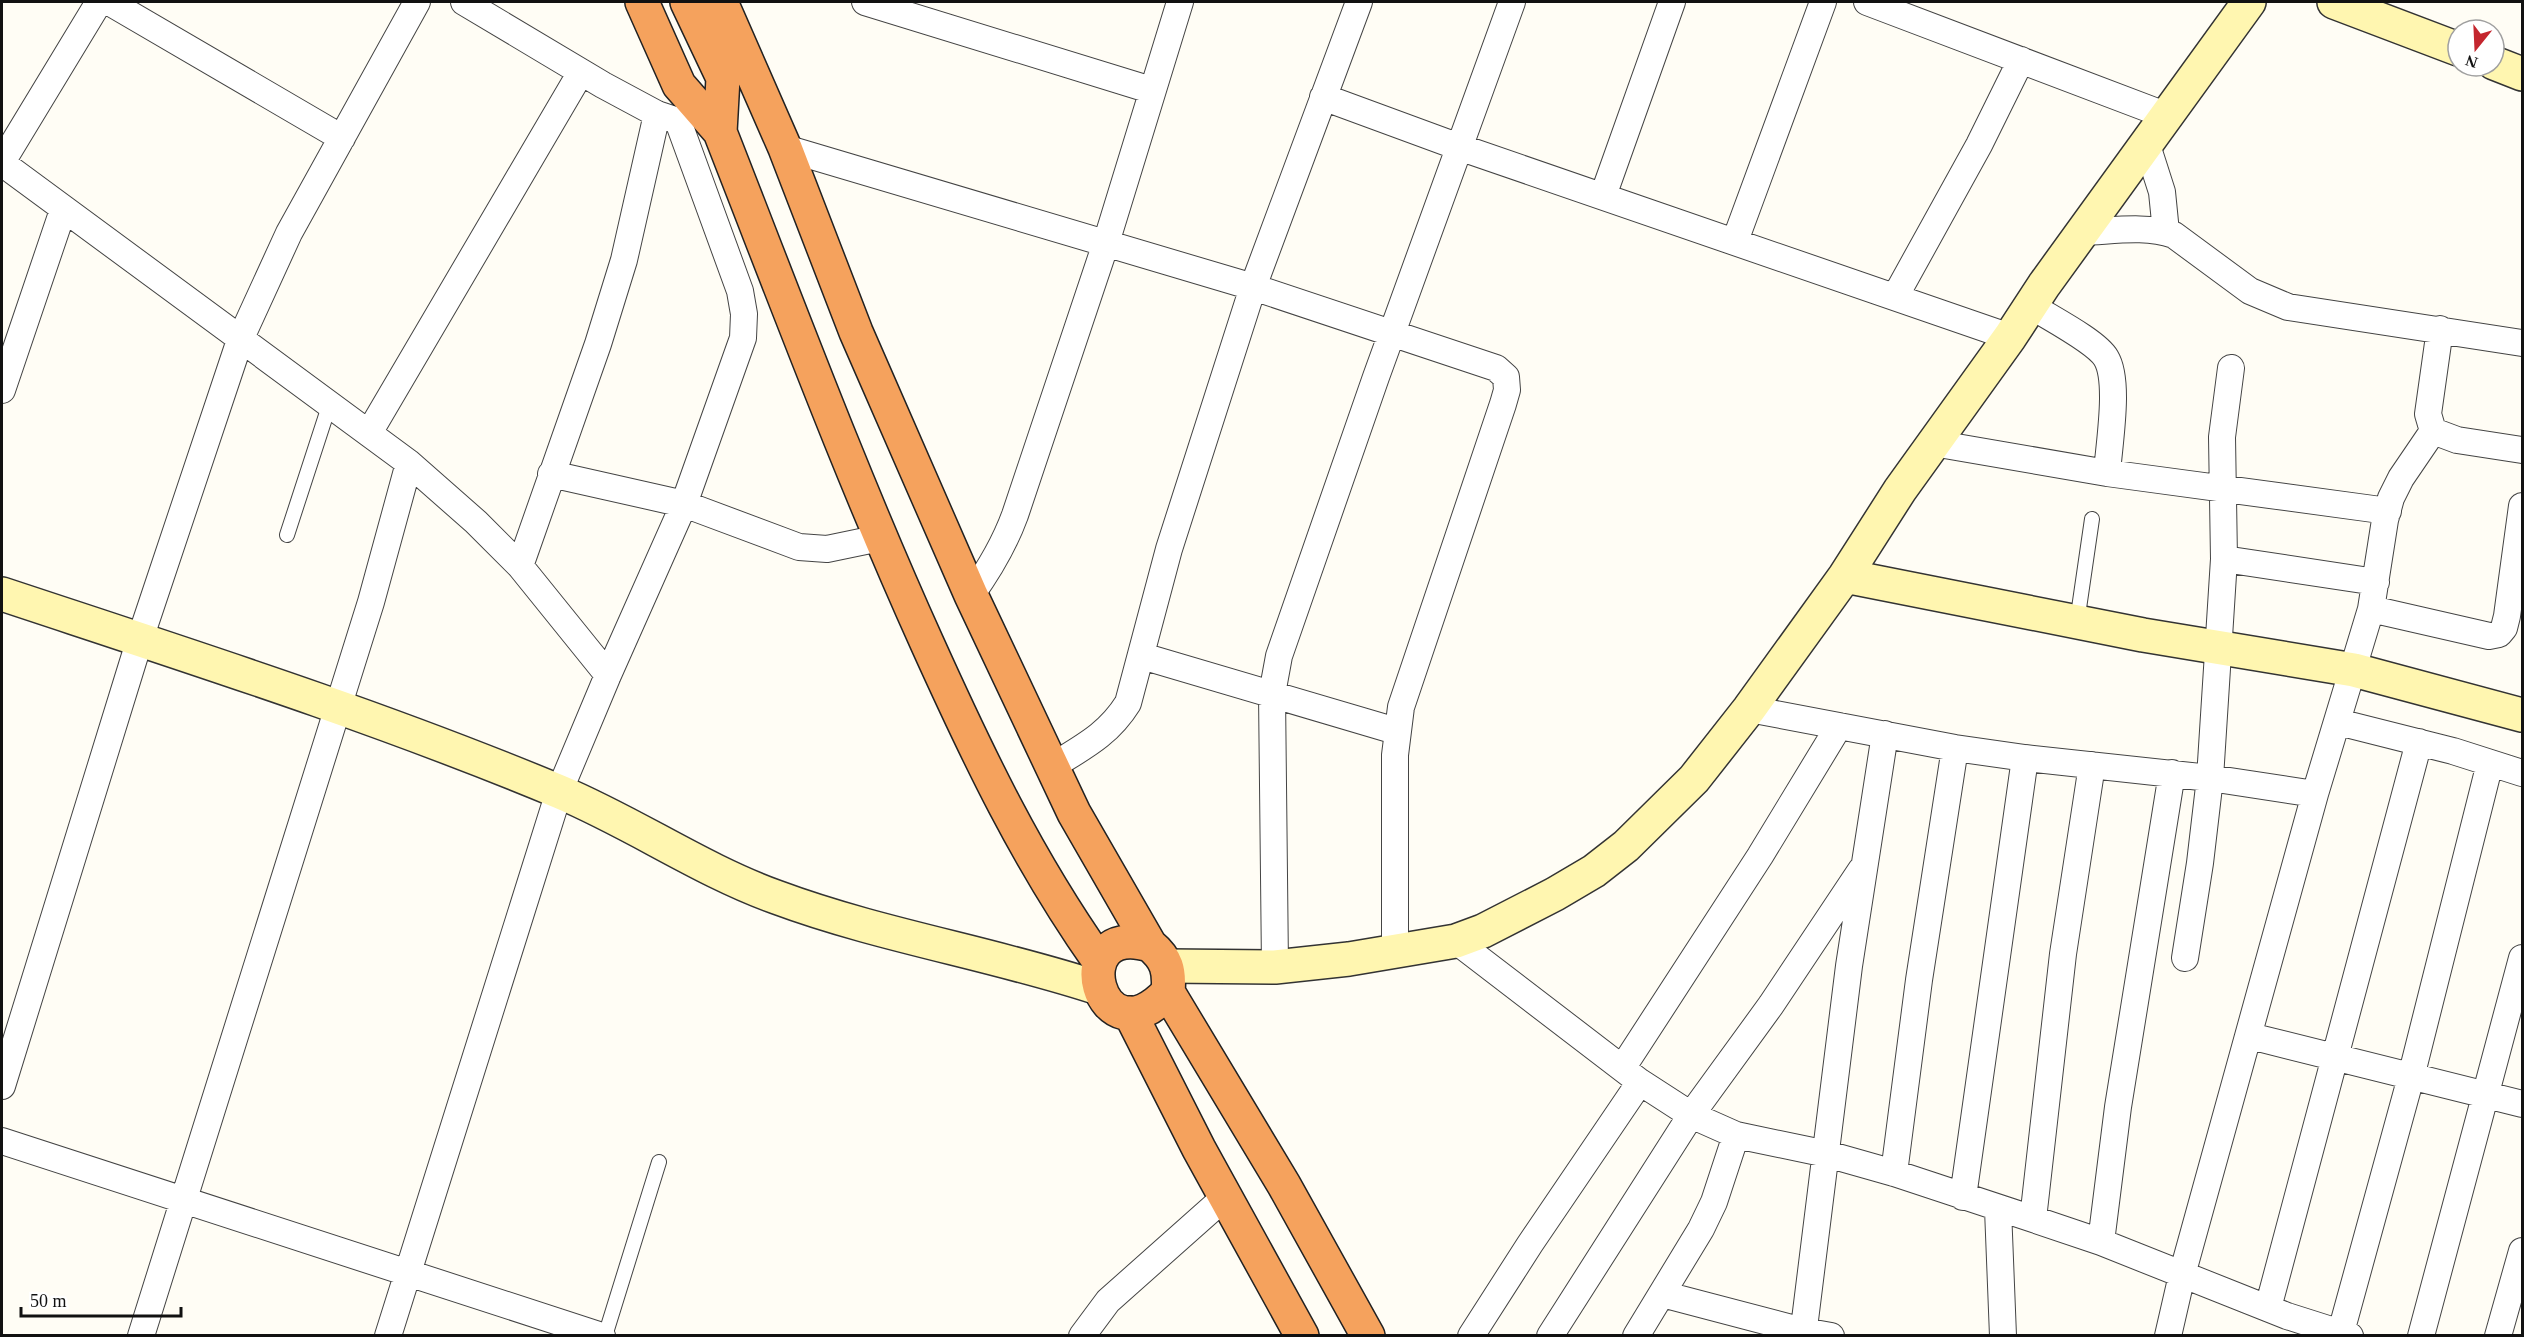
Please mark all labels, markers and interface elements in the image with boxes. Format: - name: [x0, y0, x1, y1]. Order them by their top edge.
- north arrow: [2446, 18, 2506, 78]
- text: N: [2463, 52, 2480, 72]
- scale bar: [21, 1280, 182, 1318]
- text: 50 m: [30, 1291, 67, 1311]

